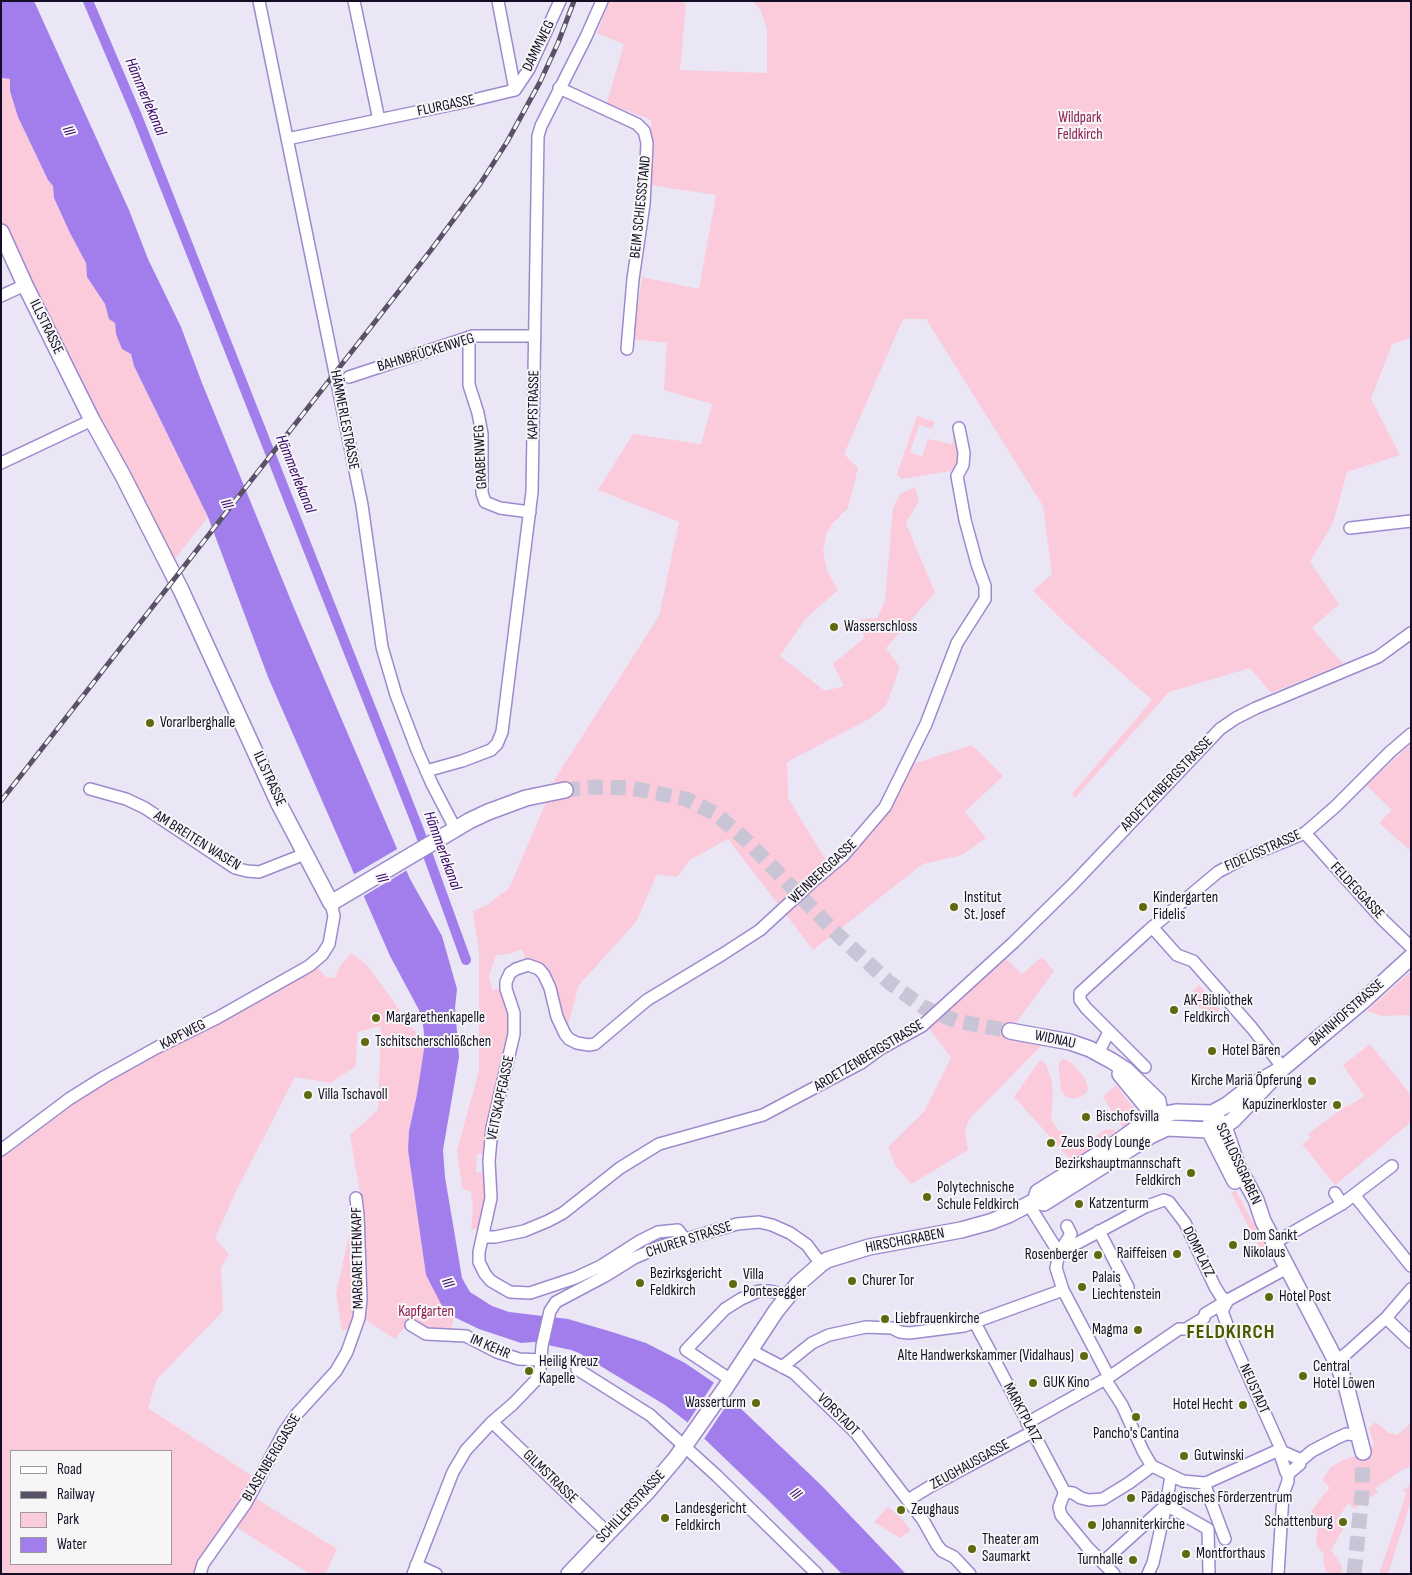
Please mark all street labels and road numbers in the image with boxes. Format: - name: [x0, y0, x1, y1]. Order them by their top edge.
- street label: DAMMWEG: [519, 17, 559, 75]
- street label: FLURGASSE: [416, 91, 476, 121]
- street label: BEIM SCHIESSSTAND: [627, 155, 655, 259]
- street label: ILLSTRASSE: [25, 297, 67, 357]
- street label: BAHNBRÜCKENWEG: [375, 330, 477, 376]
- street label: HÄMMERLESTRASSE: [326, 369, 362, 471]
- street label: KAPFSTRASSE: [524, 370, 544, 440]
- street label: GRABENWEG: [470, 424, 492, 490]
- street label: ARDETZENBERGSTRASSE: [1117, 733, 1217, 835]
- street label: ILLSTRASSE: [248, 749, 290, 809]
- street label: AM BREITEN WASEN: [150, 807, 244, 875]
- street label: FIDELISSTRASSE: [1222, 826, 1304, 876]
- street label: WEINBERGGASSE: [785, 836, 861, 908]
- street label: FELDEGGASSE: [1326, 859, 1388, 923]
- street label: BAHNHOFSTRASSE: [1306, 976, 1388, 1050]
- street label: KAPFWEG: [157, 1016, 209, 1054]
- street label: ARDETZENBERGSTRASSE: [811, 1016, 927, 1096]
- street label: WIDNAU: [1033, 1027, 1077, 1053]
- street label: VEITSKAPFGASSE: [483, 1054, 519, 1142]
- street label: SCHLOSSGRABEN: [1211, 1120, 1265, 1208]
- street label: MARGARETHENKAPF: [348, 1207, 368, 1309]
- street label: CHURER STRASSE: [644, 1218, 734, 1262]
- street label: DOMPLATZ: [1178, 1224, 1218, 1280]
- street label: HIRSCHGRABEN: [864, 1225, 946, 1257]
- street label: IM KEHR: [467, 1331, 513, 1363]
- street label: NEUSTADT: [1235, 1361, 1273, 1417]
- street label: MARKTPLATZ: [999, 1380, 1045, 1446]
- street label: VORSTADT: [813, 1390, 863, 1440]
- street label: BLASENBERGGASSE: [239, 1411, 305, 1505]
- street label: ZEUGHAUSGASSE: [927, 1436, 1013, 1494]
- street label: GILMSTRASSE: [519, 1446, 581, 1508]
- street label: SCHILLERSTRASSE: [593, 1467, 669, 1547]

